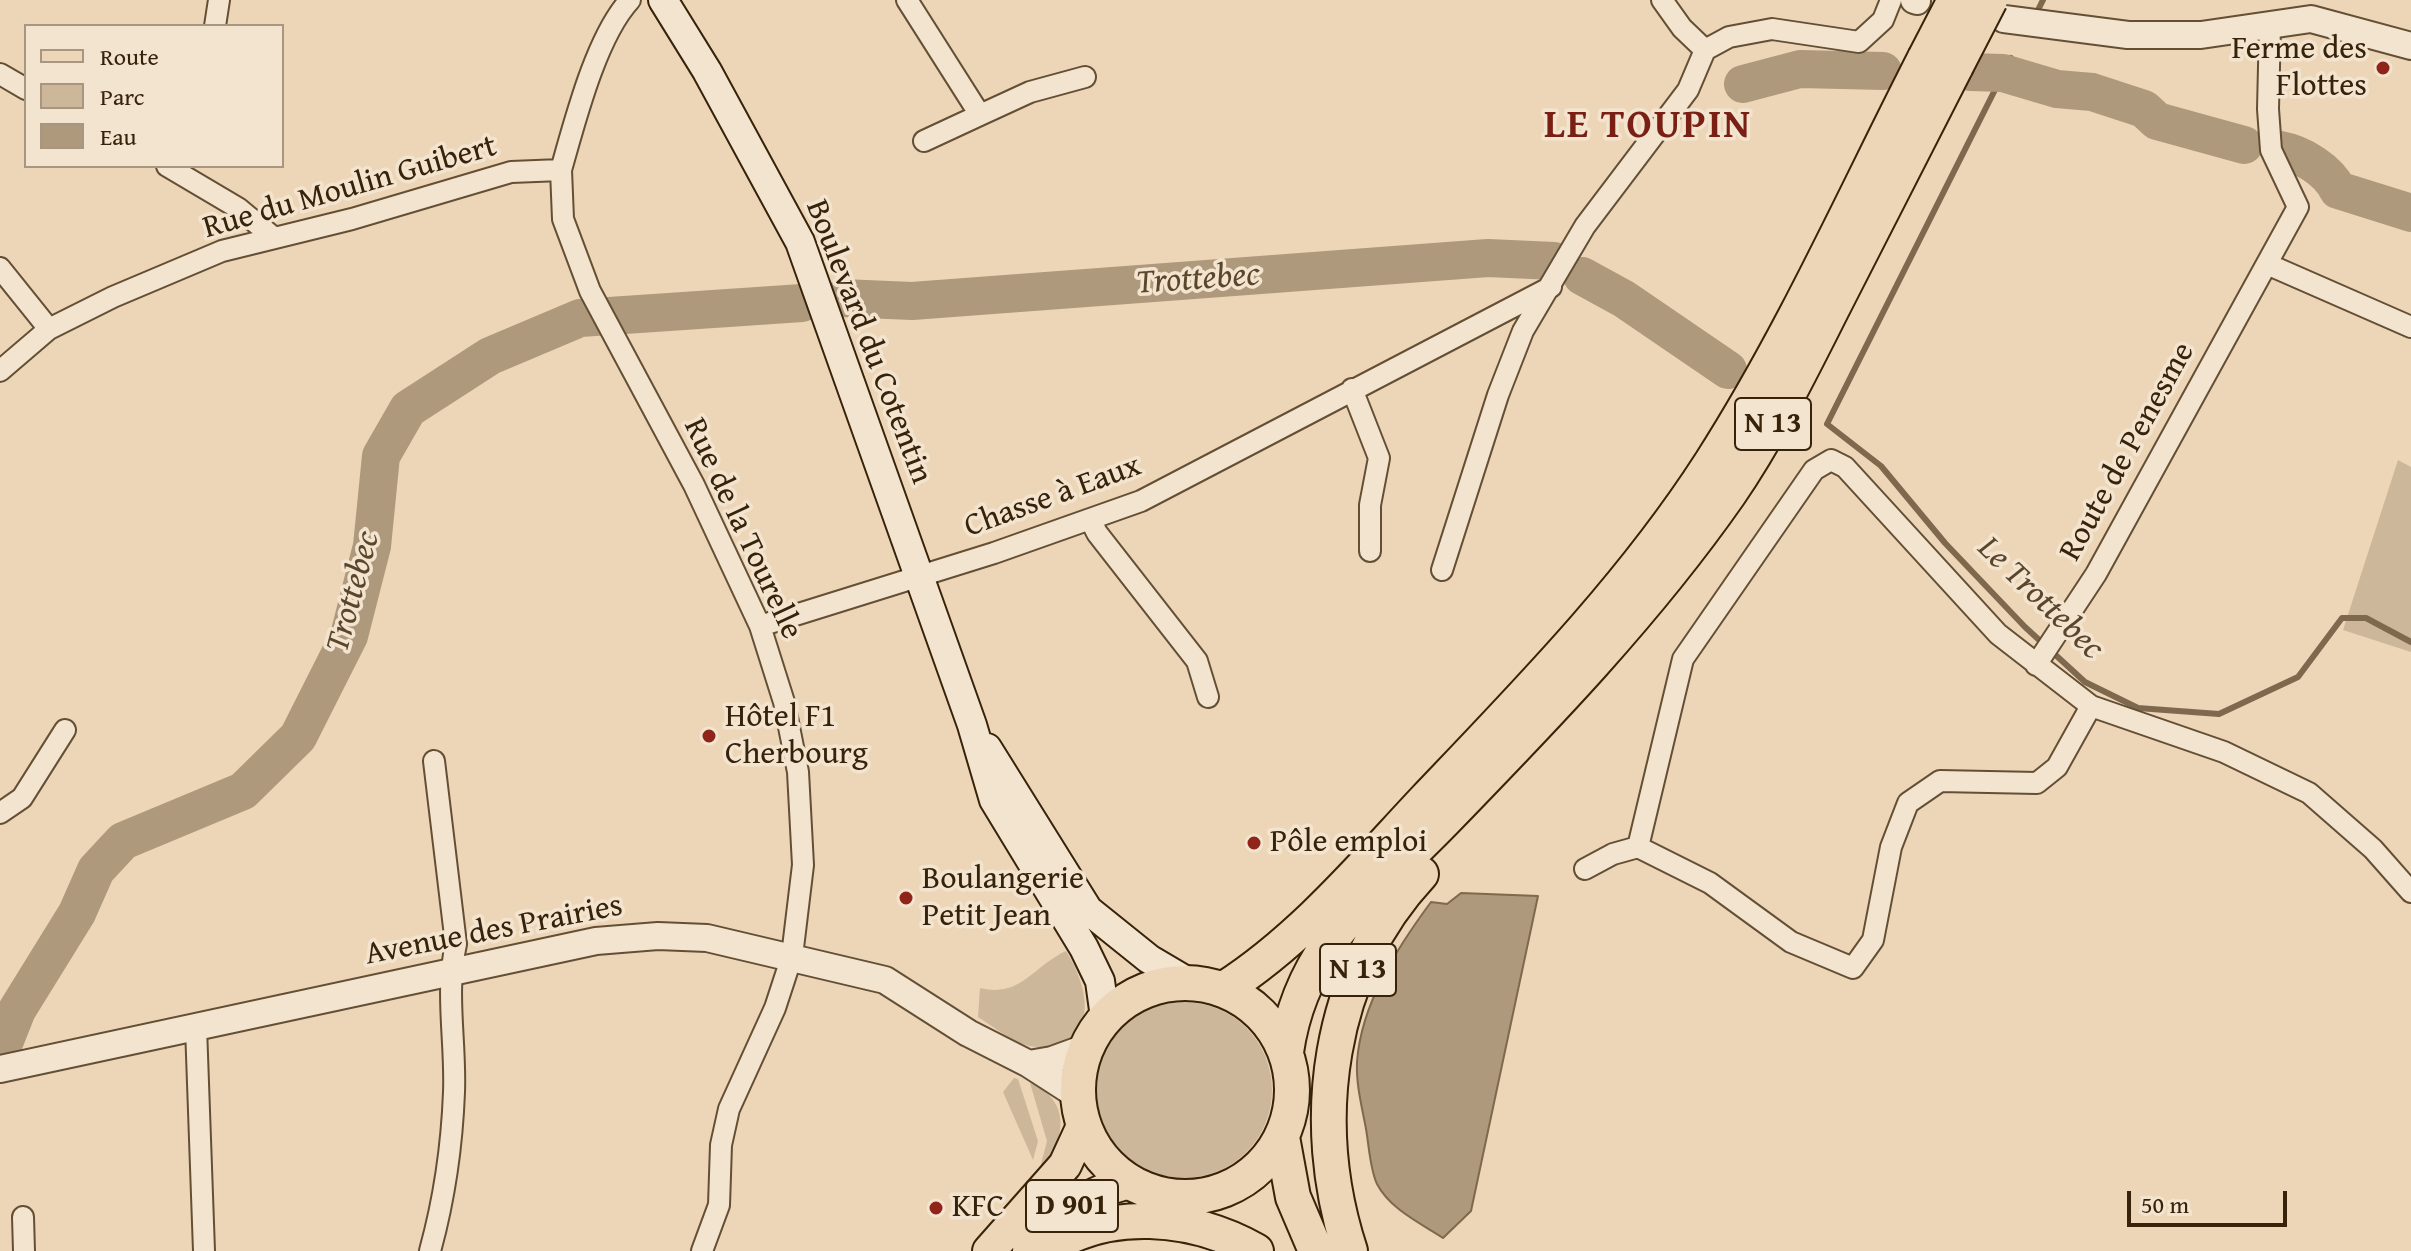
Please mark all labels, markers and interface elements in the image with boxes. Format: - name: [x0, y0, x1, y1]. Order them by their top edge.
- legend: [24, 24, 284, 168]
- place label: Ferme des Flottes: [2231, 31, 2367, 106]
- text: Route: [100, 39, 159, 74]
- marker: Ferme des Flottes: [2374, 59, 2392, 77]
- text: Parc: [100, 79, 144, 114]
- district label: LE TOUPIN: [1544, 103, 1752, 151]
- text: Eau: [100, 119, 136, 154]
- street label: Rue du Moulin Guibert: [199, 128, 501, 248]
- street label: Boulevard du Cotentin: [796, 195, 940, 489]
- water label: Trottebec: [1135, 255, 1261, 305]
- street label: Route de Penesme: [2052, 336, 2204, 568]
- road number: N 13: [1735, 398, 1811, 450]
- street label: Rue de la Tourelle: [674, 413, 810, 645]
- street label: Chasse à Eaux: [959, 447, 1147, 547]
- water label: Trottebec: [318, 527, 390, 657]
- water label: Le Trottebec: [1968, 529, 2112, 669]
- place label: Hôtel F1 Cherbourg: [725, 699, 868, 774]
- marker: Hôtel F1 Cherbourg: [700, 727, 718, 745]
- place label: Pôle emploi: [1270, 824, 1427, 862]
- marker: Pôle emploi: [1245, 834, 1263, 852]
- place label: Boulangerie Petit Jean: [922, 861, 1084, 936]
- street label: Avenue des Prairies: [362, 887, 626, 975]
- marker: Boulangerie Petit Jean: [897, 889, 915, 907]
- road number: N 13: [1320, 944, 1396, 996]
- scale bar: [2131, 1175, 2291, 1225]
- road number: D 901: [1026, 1180, 1118, 1232]
- text: 50 m: [2141, 1187, 2189, 1222]
- place label: KFC: [952, 1189, 1004, 1227]
- marker: KFC: [927, 1199, 945, 1217]

